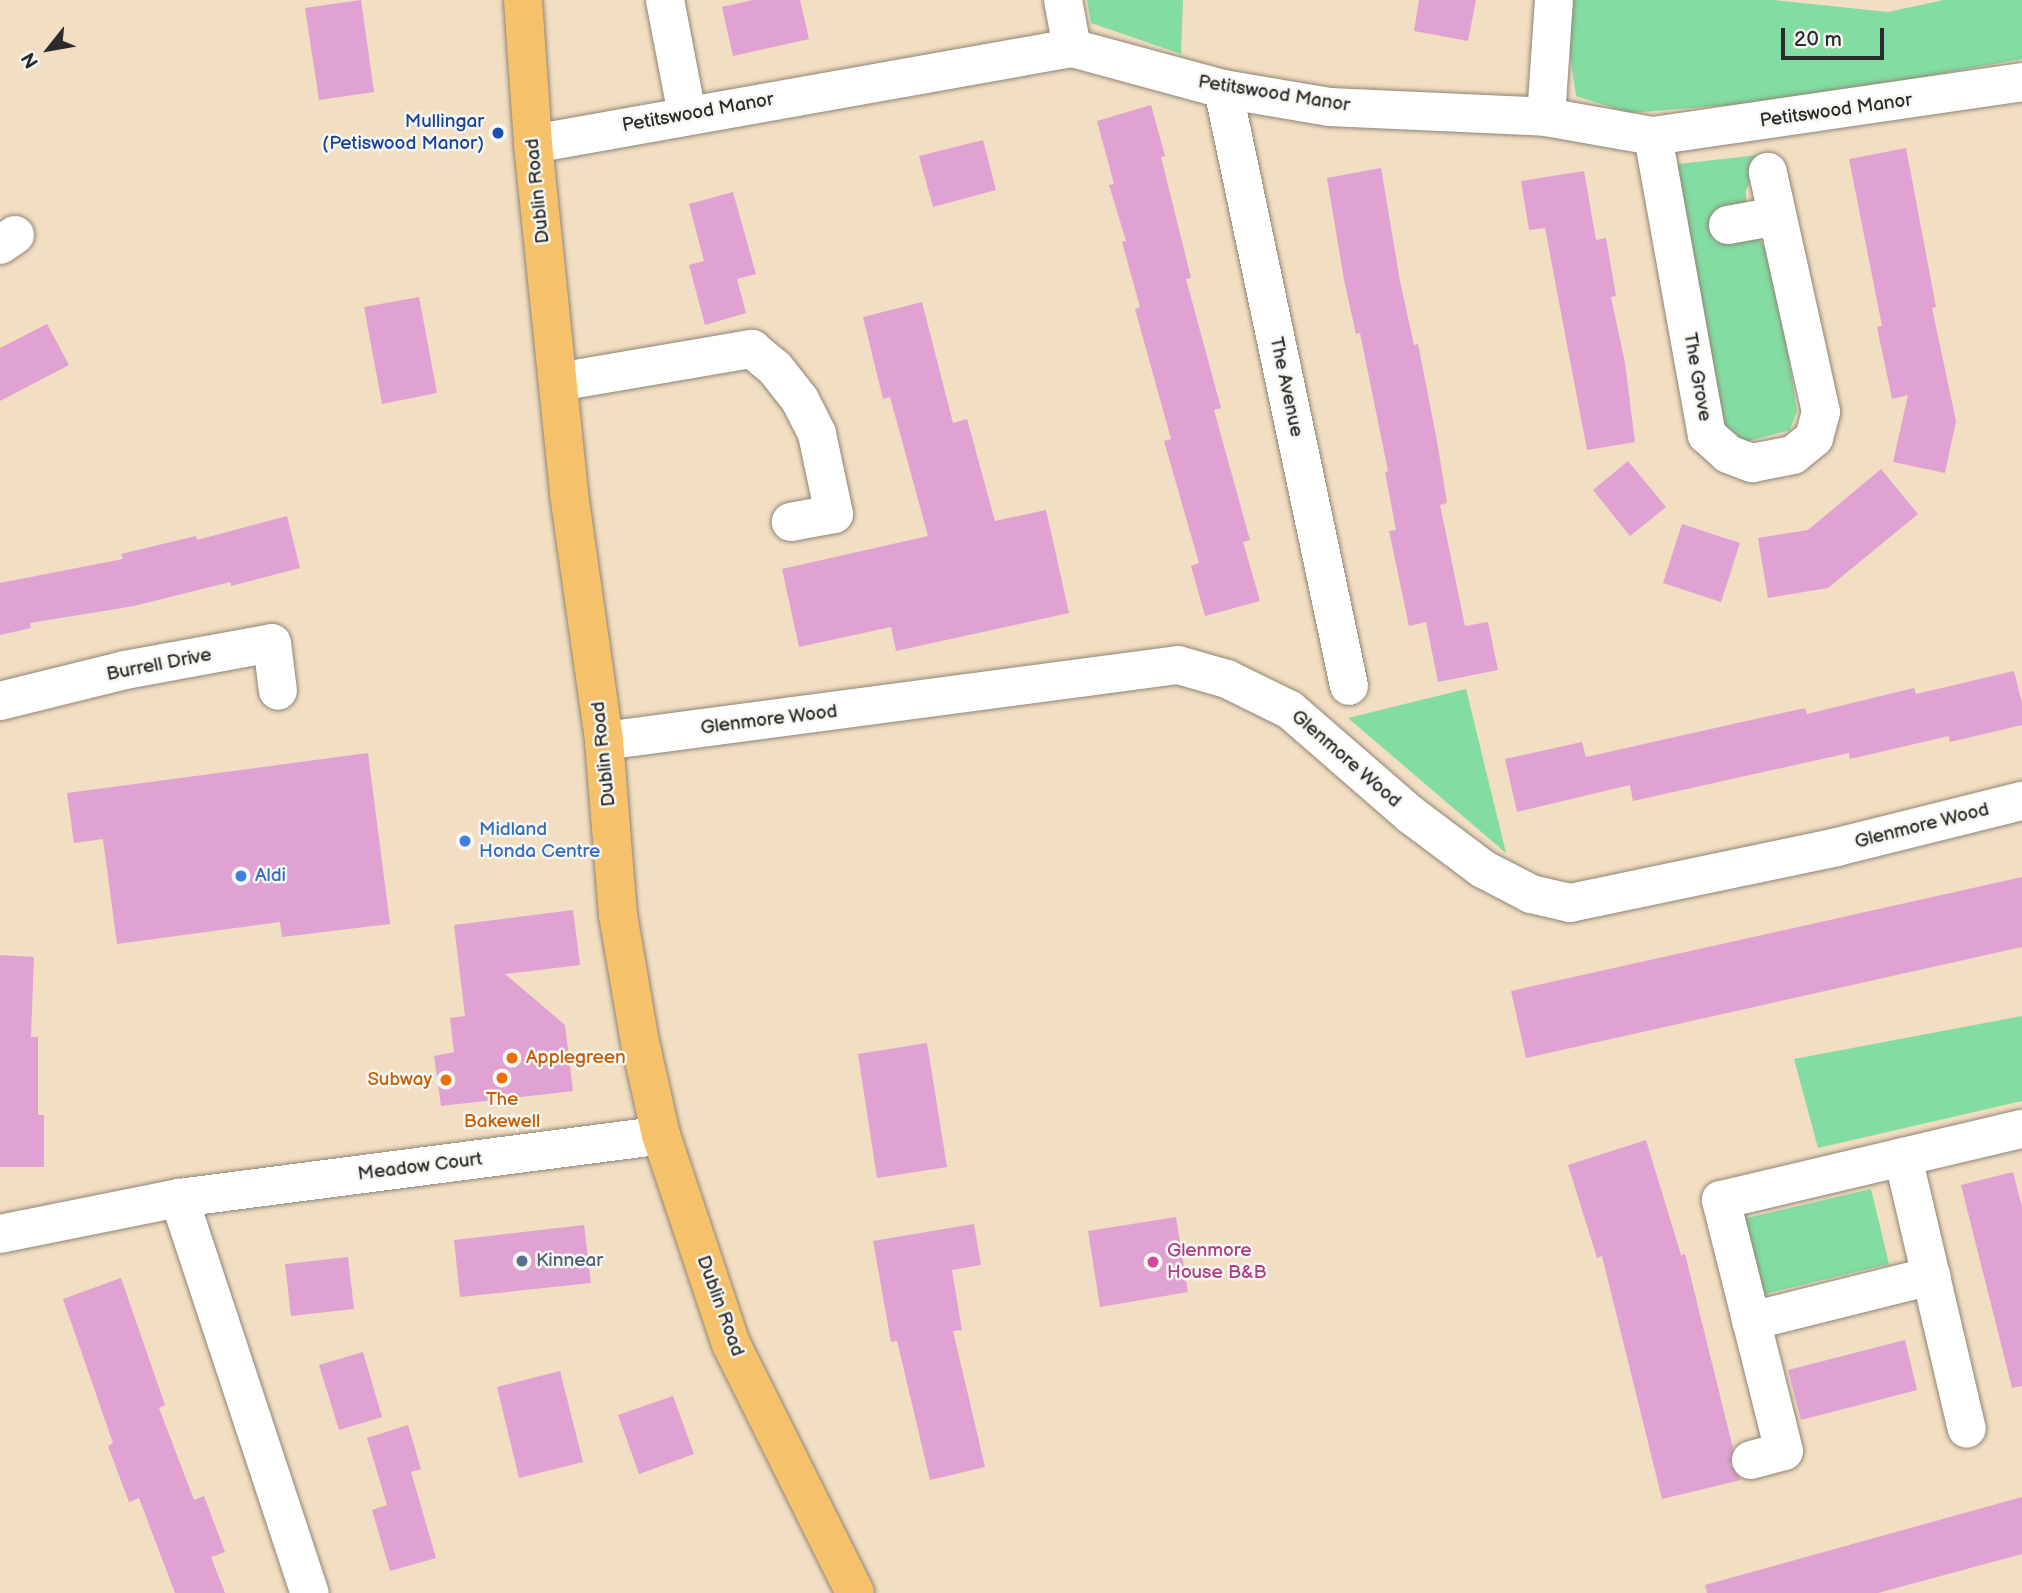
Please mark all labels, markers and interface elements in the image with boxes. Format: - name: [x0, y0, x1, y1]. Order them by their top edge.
- north arrow: [14, 14, 84, 84]
- scale bar: [1784, 14, 1887, 58]
- text: 20 m: [1794, 27, 1842, 52]
- text: N: [17, 48, 44, 72]
- street label: Petitswood Manor: [1196, 71, 1352, 117]
- street label: Petitswood Manor: [620, 88, 776, 138]
- street label: Petitswood Manor: [1758, 89, 1914, 133]
- place label: Mullingar (Petiswood Manor): [322, 111, 484, 155]
- marker: Mullingar (Petiswood Manor): [490, 125, 506, 141]
- street label: Dublin Road: [521, 137, 555, 245]
- street label: The Grove: [1678, 331, 1716, 423]
- street label: The Avenue: [1264, 335, 1308, 439]
- street label: Burrell Drive: [105, 644, 213, 686]
- street label: Dublin Road: [587, 700, 621, 808]
- street label: Glenmore Wood: [699, 700, 839, 740]
- street label: Glenmore Wood: [1286, 705, 1406, 813]
- street label: Glenmore Wood: [1852, 798, 1992, 854]
- place label: Midland Honda Centre: [479, 819, 600, 863]
- marker: Midland Honda Centre: [457, 833, 473, 849]
- place label: Aldi: [255, 865, 286, 887]
- marker: Aldi: [233, 868, 249, 884]
- place label: Applegreen: [526, 1047, 626, 1069]
- marker: Applegreen: [504, 1050, 520, 1066]
- place label: Subway: [367, 1069, 432, 1091]
- marker: The Bakewell: [494, 1070, 510, 1086]
- marker: Subway: [438, 1072, 454, 1088]
- place label: The Bakewell: [464, 1089, 540, 1133]
- street label: Meadow Court: [356, 1148, 484, 1186]
- place label: Glenmore House B&B: [1167, 1240, 1267, 1284]
- place label: Kinnear: [536, 1250, 603, 1272]
- street label: Dublin Road: [691, 1252, 749, 1360]
- marker: Kinnear: [514, 1253, 530, 1269]
- marker: Glenmore House B&B: [1145, 1254, 1161, 1270]

